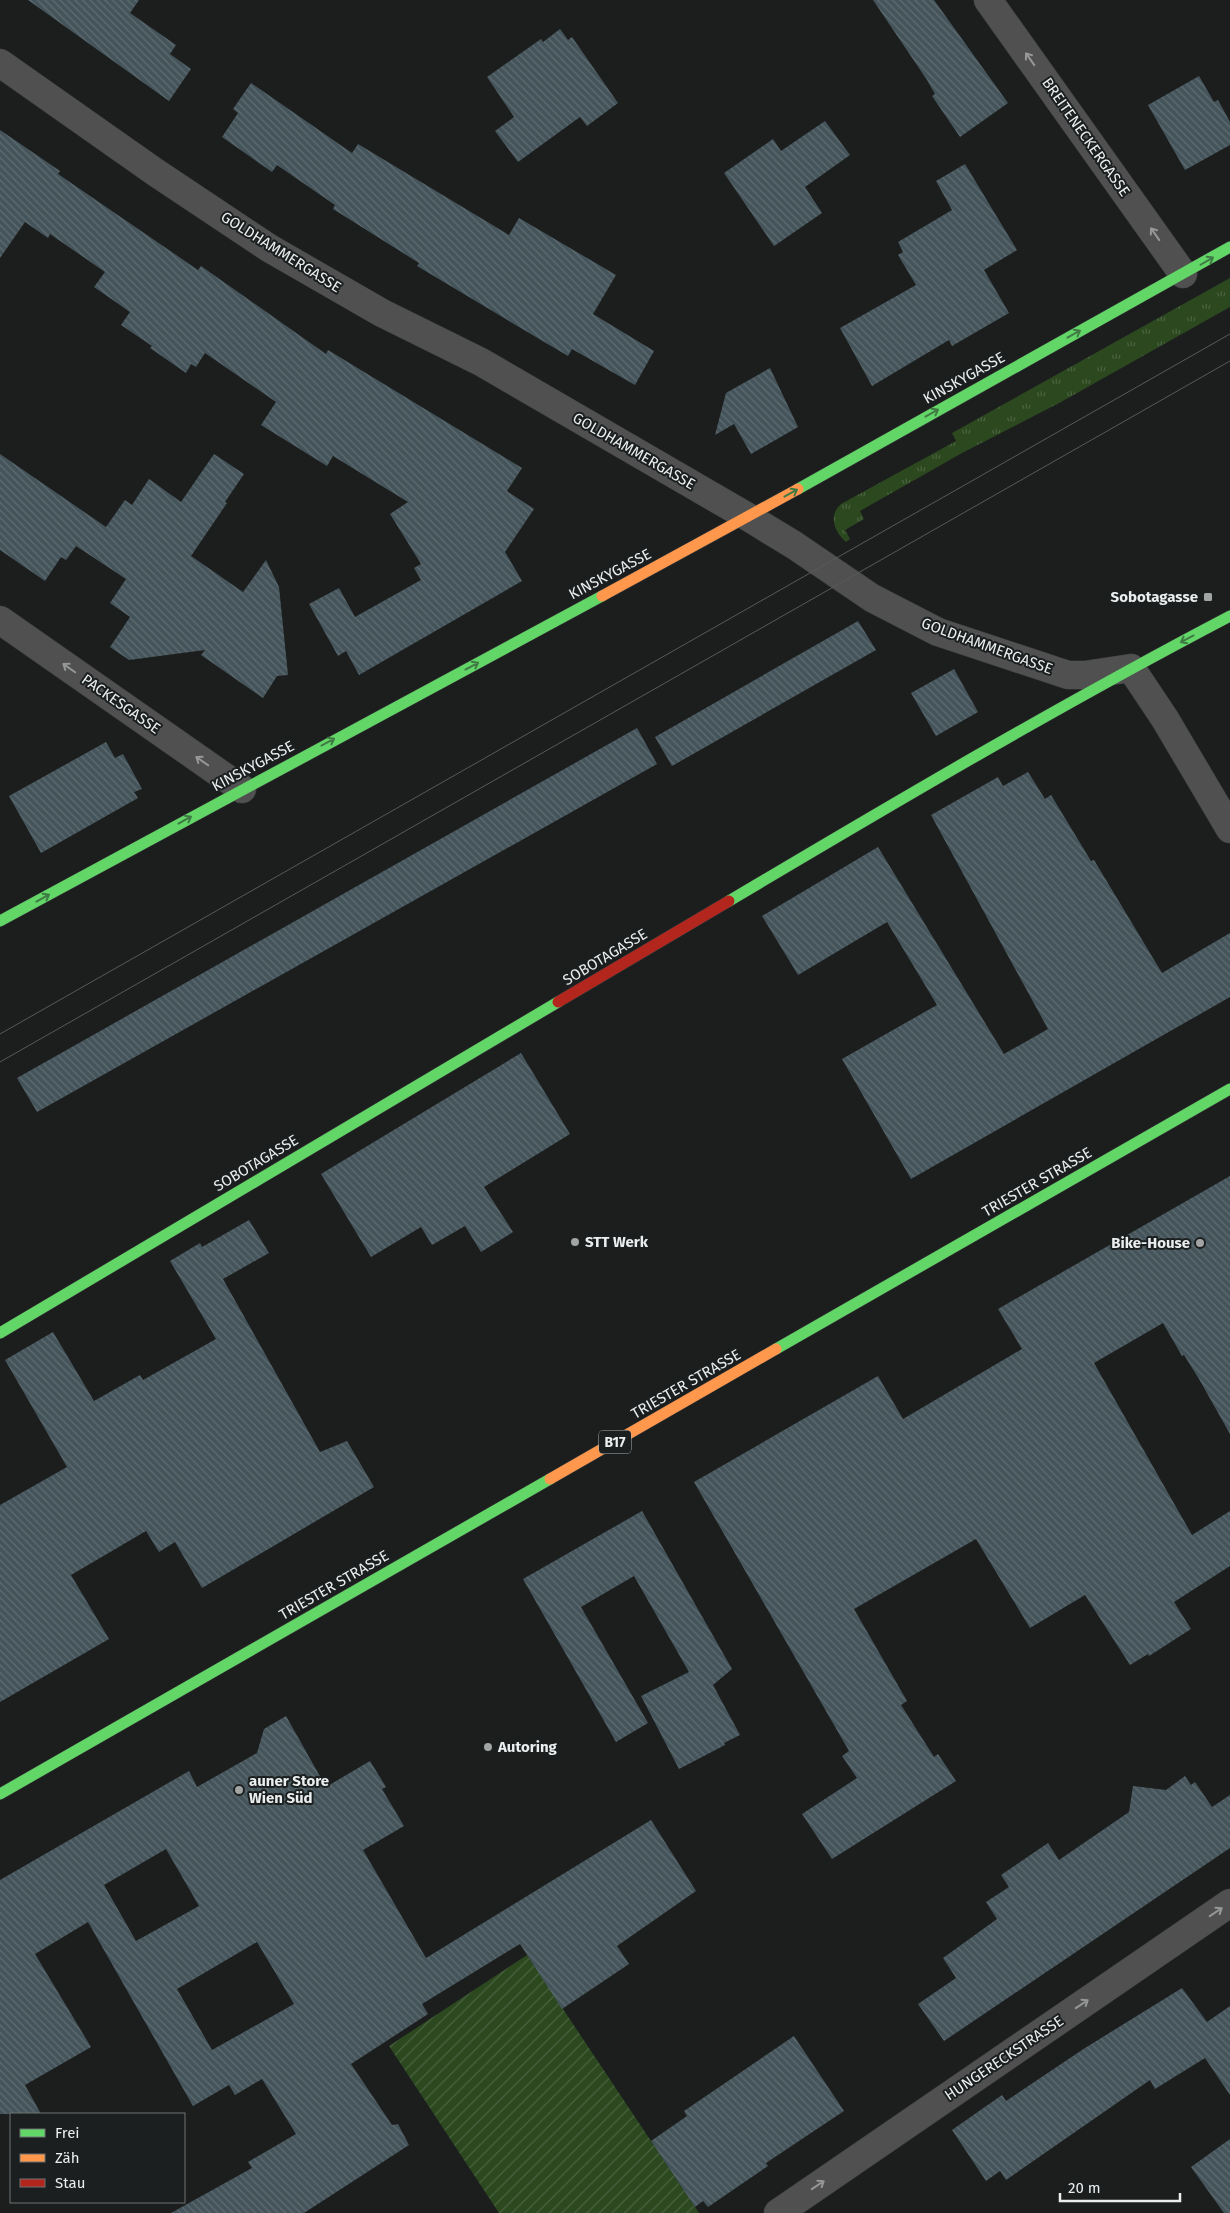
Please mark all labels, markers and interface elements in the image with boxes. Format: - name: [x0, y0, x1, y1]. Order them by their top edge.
- one-way arrow: [1025, 52, 1035, 66]
- street label: BREITENECKERGASSE: [1038, 74, 1134, 200]
- street label: GOLDHAMMERGASSE: [218, 208, 344, 296]
- one-way arrow: [1150, 227, 1160, 241]
- one-way arrow: [1199, 255, 1213, 265]
- one-way arrow: [1067, 329, 1081, 339]
- street label: KINSKYGASSE: [920, 348, 1008, 408]
- one-way arrow: [924, 408, 939, 417]
- street label: GOLDHAMMERGASSE: [570, 409, 698, 493]
- one-way arrow: [783, 488, 798, 498]
- street label: KINSKYGASSE: [566, 545, 654, 603]
- place label: Sobotagasse: [1111, 588, 1198, 606]
- marker: Sobotagasse: [1202, 591, 1214, 603]
- street label: GOLDHAMMERGASSE: [919, 614, 1055, 678]
- one-way arrow: [1180, 634, 1195, 644]
- one-way arrow: [464, 660, 478, 670]
- one-way arrow: [62, 663, 76, 673]
- street label: PACKESGASSE: [78, 670, 164, 738]
- street label: KINSKYGASSE: [209, 737, 297, 795]
- one-way arrow: [321, 737, 335, 747]
- one-way arrow: [196, 756, 210, 766]
- one-way arrow: [178, 815, 193, 825]
- one-way arrow: [35, 892, 49, 902]
- street label: SOBOTAGASSE: [560, 925, 650, 989]
- street label: SOBOTAGASSE: [211, 1131, 301, 1195]
- street label: TRIESTER STRASSE: [979, 1143, 1095, 1221]
- place label: STT Werk: [585, 1233, 649, 1251]
- place label: Bike-House: [1111, 1234, 1190, 1252]
- marker: STT Werk: [569, 1236, 581, 1248]
- marker: Bike-House: [1194, 1237, 1206, 1249]
- street label: TRIESTER STRASSE: [628, 1345, 744, 1423]
- road number: B17: [599, 1430, 631, 1454]
- street label: TRIESTER STRASSE: [276, 1546, 392, 1624]
- place label: Autoring: [497, 1738, 558, 1756]
- marker: Autoring: [482, 1741, 494, 1753]
- place label: auner Store Wien Süd: [249, 1772, 329, 1807]
- marker: auner Store Wien Süd: [233, 1784, 245, 1796]
- one-way arrow: [1209, 1907, 1223, 1918]
- one-way arrow: [1075, 1999, 1089, 2009]
- street label: HUNGERECKSTRASSE: [941, 2012, 1067, 2104]
- legend: [10, 2113, 185, 2203]
- text: Frei: [55, 2124, 80, 2142]
- text: Zäh: [55, 2149, 80, 2167]
- scale bar: [1060, 2170, 1180, 2202]
- text: Stau: [55, 2174, 85, 2192]
- text: 20 m: [1068, 2179, 1101, 2197]
- one-way arrow: [811, 2180, 825, 2190]

